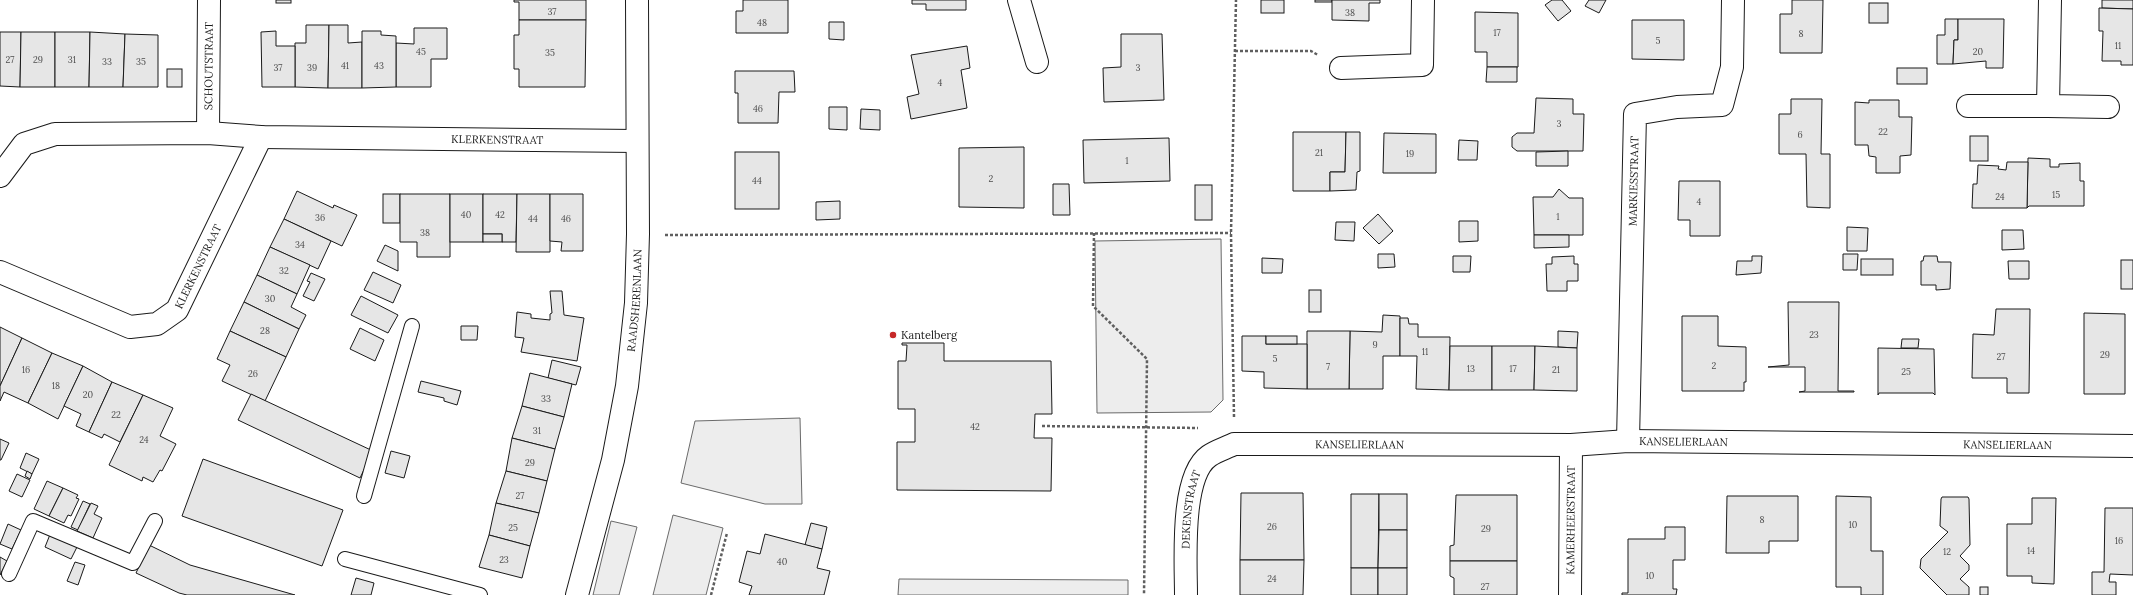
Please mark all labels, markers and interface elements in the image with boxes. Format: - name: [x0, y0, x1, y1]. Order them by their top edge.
- house number: 37: [548, 6, 556, 17]
- house number: 38: [1345, 7, 1355, 18]
- house number: 48: [757, 17, 767, 28]
- street label: SCHOUTSTRAAT: [201, 22, 216, 110]
- house number: 17: [1493, 27, 1501, 38]
- house number: 8: [1798, 28, 1804, 39]
- house number: 5: [1656, 35, 1661, 46]
- house number: 11: [2115, 40, 2121, 51]
- house number: 45: [416, 46, 426, 57]
- house number: 20: [1973, 46, 1984, 57]
- house number: 35: [545, 47, 555, 58]
- house number: 27: [6, 54, 14, 65]
- house number: 29: [33, 54, 43, 65]
- house number: 31: [68, 54, 76, 65]
- house number: 33: [102, 56, 112, 67]
- house number: 35: [136, 56, 146, 67]
- house number: 41: [341, 60, 349, 71]
- house number: 43: [374, 60, 384, 71]
- house number: 37: [274, 62, 282, 73]
- house number: 39: [307, 62, 317, 73]
- house number: 3: [1135, 62, 1141, 73]
- house number: 4: [938, 77, 943, 88]
- house number: 46: [753, 103, 763, 114]
- house number: 3: [1556, 118, 1562, 129]
- house number: 22: [1878, 126, 1888, 137]
- house number: 6: [1797, 129, 1803, 140]
- street label: KLERKENSTRAAT: [451, 132, 543, 147]
- street label: MARKIESSTRAAT: [1626, 136, 1642, 226]
- house number: 21: [1315, 147, 1323, 158]
- house number: 19: [1406, 148, 1414, 159]
- house number: 1: [1125, 155, 1129, 166]
- house number: 2: [989, 173, 994, 184]
- house number: 44: [752, 175, 762, 186]
- house number: 15: [2052, 189, 2060, 200]
- house number: 24: [1995, 191, 2005, 202]
- house number: 4: [1697, 196, 1702, 207]
- house number: 40: [461, 209, 472, 220]
- house number: 42: [495, 209, 505, 220]
- house number: 1: [1556, 211, 1560, 222]
- house number: 36: [315, 212, 325, 223]
- house number: 44: [528, 213, 538, 224]
- house number: 46: [561, 213, 571, 224]
- street label: KLERKENSTRAAT: [172, 222, 225, 311]
- house number: 38: [420, 227, 430, 238]
- house number: 34: [295, 239, 305, 250]
- street label: RAADSHERENLAAN: [624, 249, 645, 353]
- house number: 32: [279, 265, 289, 276]
- house number: 30: [265, 293, 276, 304]
- house number: 28: [260, 325, 270, 336]
- place label: Kantelberg: [901, 328, 958, 342]
- house number: 23: [1809, 329, 1819, 340]
- marker: Kantelberg: [888, 330, 898, 340]
- house number: 9: [1372, 339, 1378, 350]
- house number: 11: [1422, 346, 1428, 357]
- house number: 29: [2100, 349, 2110, 360]
- house number: 27: [1997, 351, 2005, 362]
- house number: 5: [1273, 353, 1278, 364]
- house number: 2: [1712, 360, 1717, 371]
- house number: 7: [1326, 361, 1330, 372]
- house number: 13: [1467, 363, 1475, 374]
- house number: 17: [1509, 363, 1517, 374]
- house number: 16: [22, 364, 30, 375]
- house number: 21: [1552, 364, 1560, 375]
- house number: 25: [1901, 366, 1911, 377]
- house number: 26: [248, 368, 258, 379]
- house number: 18: [52, 380, 60, 391]
- house number: 20: [83, 389, 94, 400]
- house number: 33: [541, 393, 551, 404]
- house number: 22: [111, 409, 121, 420]
- house number: 42: [970, 421, 980, 432]
- house number: 31: [533, 425, 541, 436]
- house number: 24: [139, 434, 149, 445]
- street label: KANSELIERLAAN: [1639, 434, 1728, 449]
- street label: KANSELIERLAAN: [1315, 437, 1404, 452]
- street label: KANSELIERLAAN: [1963, 437, 2052, 452]
- house number: 29: [525, 457, 535, 468]
- street label: KAMERHEERSTRAAT: [1563, 465, 1578, 575]
- street label: DEKENSTRAAT: [1179, 468, 1204, 549]
- house number: 27: [516, 490, 524, 501]
- house number: 8: [1759, 514, 1765, 525]
- house number: 10: [1849, 519, 1858, 530]
- house number: 26: [1267, 521, 1277, 532]
- house number: 25: [508, 522, 518, 533]
- house number: 29: [1481, 523, 1491, 534]
- house number: 16: [2115, 535, 2123, 546]
- house number: 14: [2027, 545, 2035, 556]
- house number: 12: [1943, 546, 1951, 557]
- house number: 23: [499, 554, 509, 565]
- house number: 40: [777, 556, 788, 567]
- house number: 10: [1646, 570, 1655, 581]
- house number: 24: [1267, 573, 1277, 584]
- house number: 27: [1481, 581, 1489, 592]

